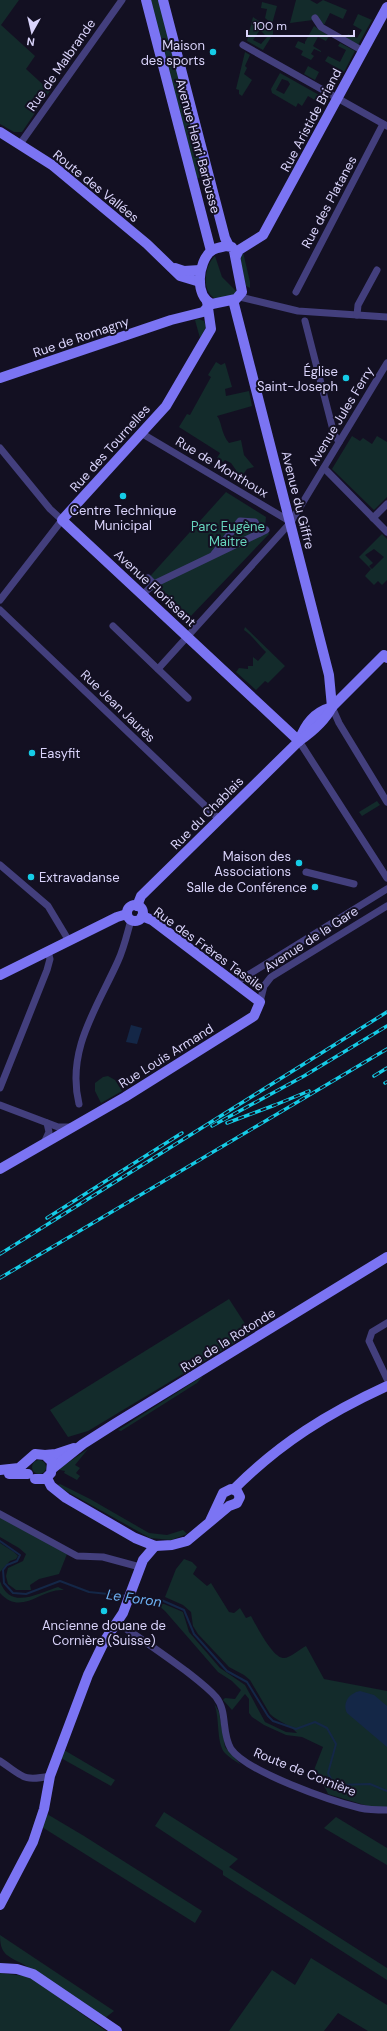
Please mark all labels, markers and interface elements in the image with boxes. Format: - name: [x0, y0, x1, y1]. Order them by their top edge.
- north arrow: [12, 12, 52, 52]
- scale bar: [247, 12, 354, 38]
- street label: Rue de Malbrande: [23, 16, 99, 114]
- text: 100 m: [253, 18, 287, 34]
- text: N: [26, 34, 36, 49]
- place label: Maison des sports: [141, 37, 205, 69]
- marker: Maison des sports: [208, 47, 218, 57]
- street label: Rue Aristide Briand: [277, 65, 345, 175]
- street label: Avenue Henri Barbusse: [172, 77, 224, 215]
- street label: Route des Vallées: [49, 146, 143, 226]
- street label: Rue des Platanes: [297, 153, 361, 251]
- street label: Rue de Romagny: [31, 313, 131, 361]
- place label: Église Saint-Joseph: [257, 362, 338, 395]
- street label: Avenue Jules Ferry: [305, 363, 377, 469]
- marker: Église Saint-Joseph: [341, 373, 351, 383]
- street label: Rue des Tournelles: [66, 401, 154, 495]
- street label: Rue de Monthoux: [172, 433, 272, 502]
- street label: Avenue du Giffre: [278, 449, 318, 551]
- marker: Centre Technique Municipal: [118, 491, 128, 501]
- place label: Centre Technique Municipal: [70, 502, 176, 534]
- park label: Parc Eugène Maitre: [191, 518, 265, 550]
- street label: Avenue Florissant: [111, 546, 199, 630]
- street label: Rue Jean Jaurès: [77, 666, 159, 746]
- place label: Easyfit: [40, 745, 80, 762]
- marker: Easyfit: [27, 748, 37, 758]
- street label: Rue du Chablais: [167, 773, 247, 853]
- place label: Maison des Associations: [214, 848, 291, 880]
- marker: Maison des Associations: [294, 858, 304, 868]
- place label: Extravadanse: [39, 869, 120, 886]
- marker: Extravadanse: [26, 872, 36, 882]
- place label: Salle de Conférence: [186, 879, 307, 896]
- marker: Salle de Conférence: [310, 882, 320, 892]
- street label: Avenue de la Gare: [261, 902, 361, 976]
- street label: Rue des Frères Tassile: [151, 903, 267, 995]
- street label: Rue Louis Armand: [115, 1020, 217, 1092]
- street label: Rue de la Rotonde: [177, 1304, 279, 1376]
- water label: Le Foron: [105, 1585, 163, 1611]
- marker: Ancienne douane de Cornière (Suisse): [99, 1606, 109, 1616]
- place label: Ancienne douane de Cornière (Suisse): [42, 1617, 166, 1649]
- street label: Route de Cornière: [251, 1744, 359, 1800]

